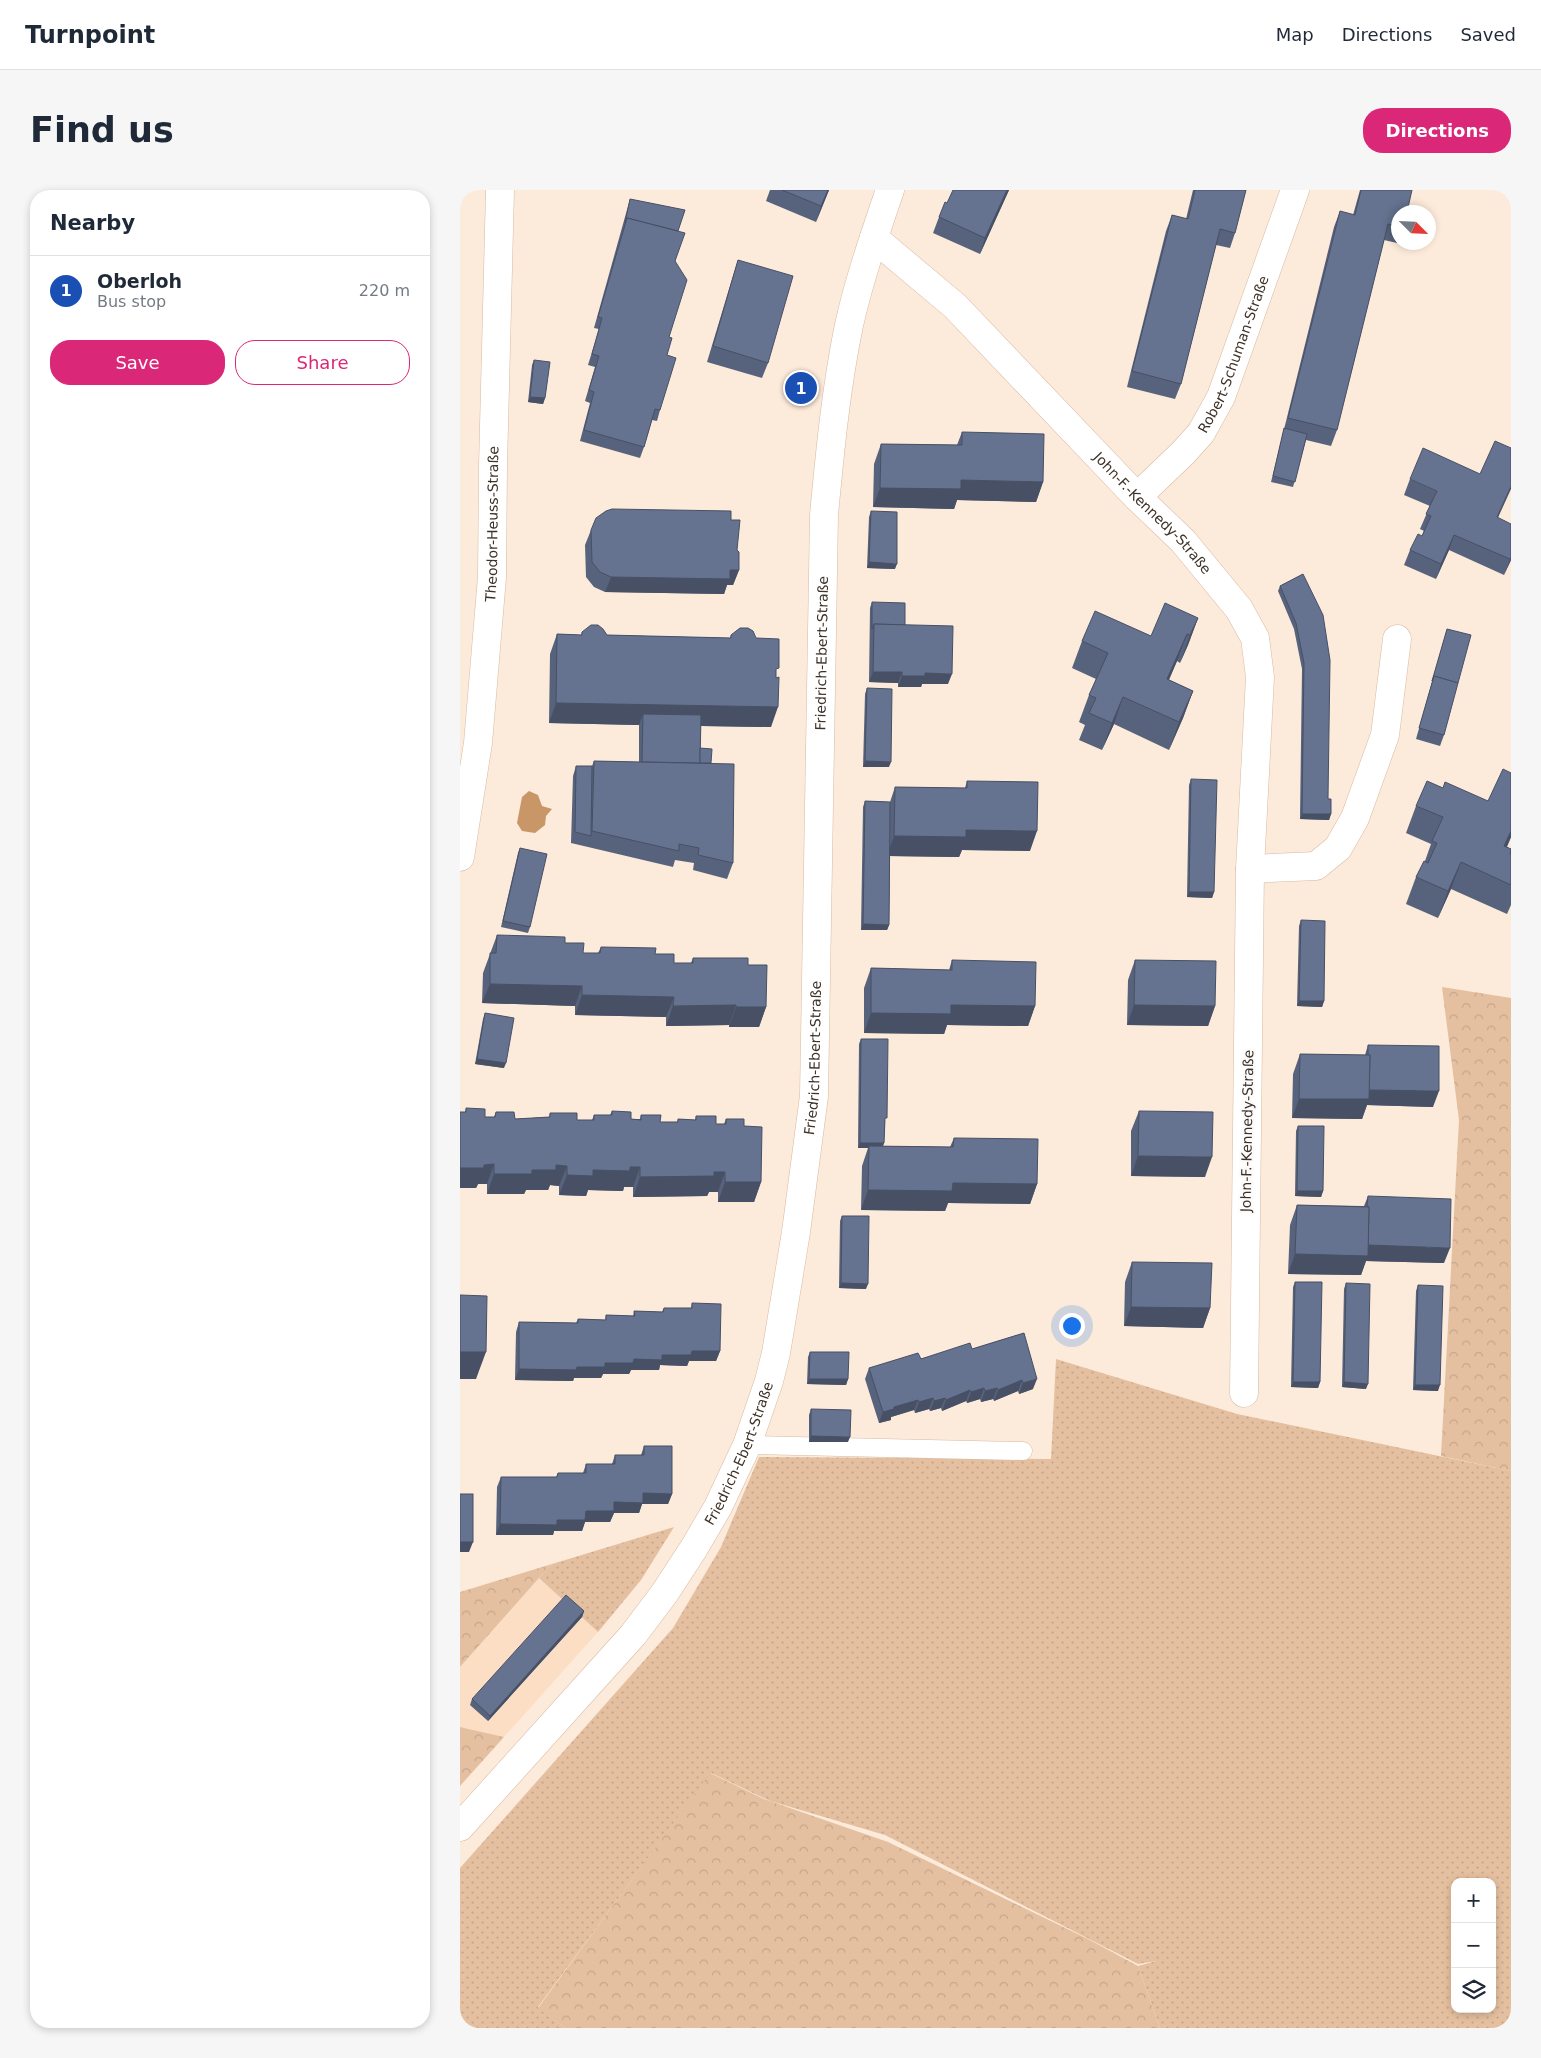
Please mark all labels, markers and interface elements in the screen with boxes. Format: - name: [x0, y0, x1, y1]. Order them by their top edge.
- text: Turnpoint: [25, 21, 155, 49]
- text: Map: [1276, 24, 1314, 45]
- text: Directions: [1342, 24, 1432, 45]
- text: Saved: [1460, 24, 1516, 45]
- button: Directions: [1363, 108, 1511, 153]
- text: Find us: [30, 110, 174, 150]
- north arrow: [1391, 205, 1436, 250]
- text: Nearby: [50, 211, 135, 235]
- text: Oberloh: [97, 270, 182, 292]
- street label: Robert-Schuman-Straße: [1195, 273, 1272, 436]
- text: 1: [60, 281, 72, 300]
- text: 220 m: [359, 281, 410, 300]
- text: Bus stop: [97, 292, 166, 311]
- button: Save: [50, 340, 225, 385]
- button: Share: [235, 340, 410, 385]
- pin: 1: [785, 369, 817, 407]
- street label: Theodor-Heuss-Straße: [482, 446, 502, 604]
- street label: John-F.-Kennedy-Straße: [1090, 448, 1215, 577]
- street label: Friedrich-Ebert-Straße: [812, 576, 831, 730]
- street label: Friedrich-Ebert-Straße: [801, 981, 824, 1136]
- street label: John-F.-Kennedy-Straße: [1238, 1050, 1256, 1213]
- your location: [1059, 1313, 1085, 1339]
- street label: Friedrich-Ebert-Straße: [701, 1380, 776, 1528]
- map controls: [1451, 1878, 1496, 2013]
- button: +: [1451, 1878, 1496, 1923]
- button: −: [1451, 1923, 1496, 1968]
- button: layers: [1451, 1968, 1496, 2013]

